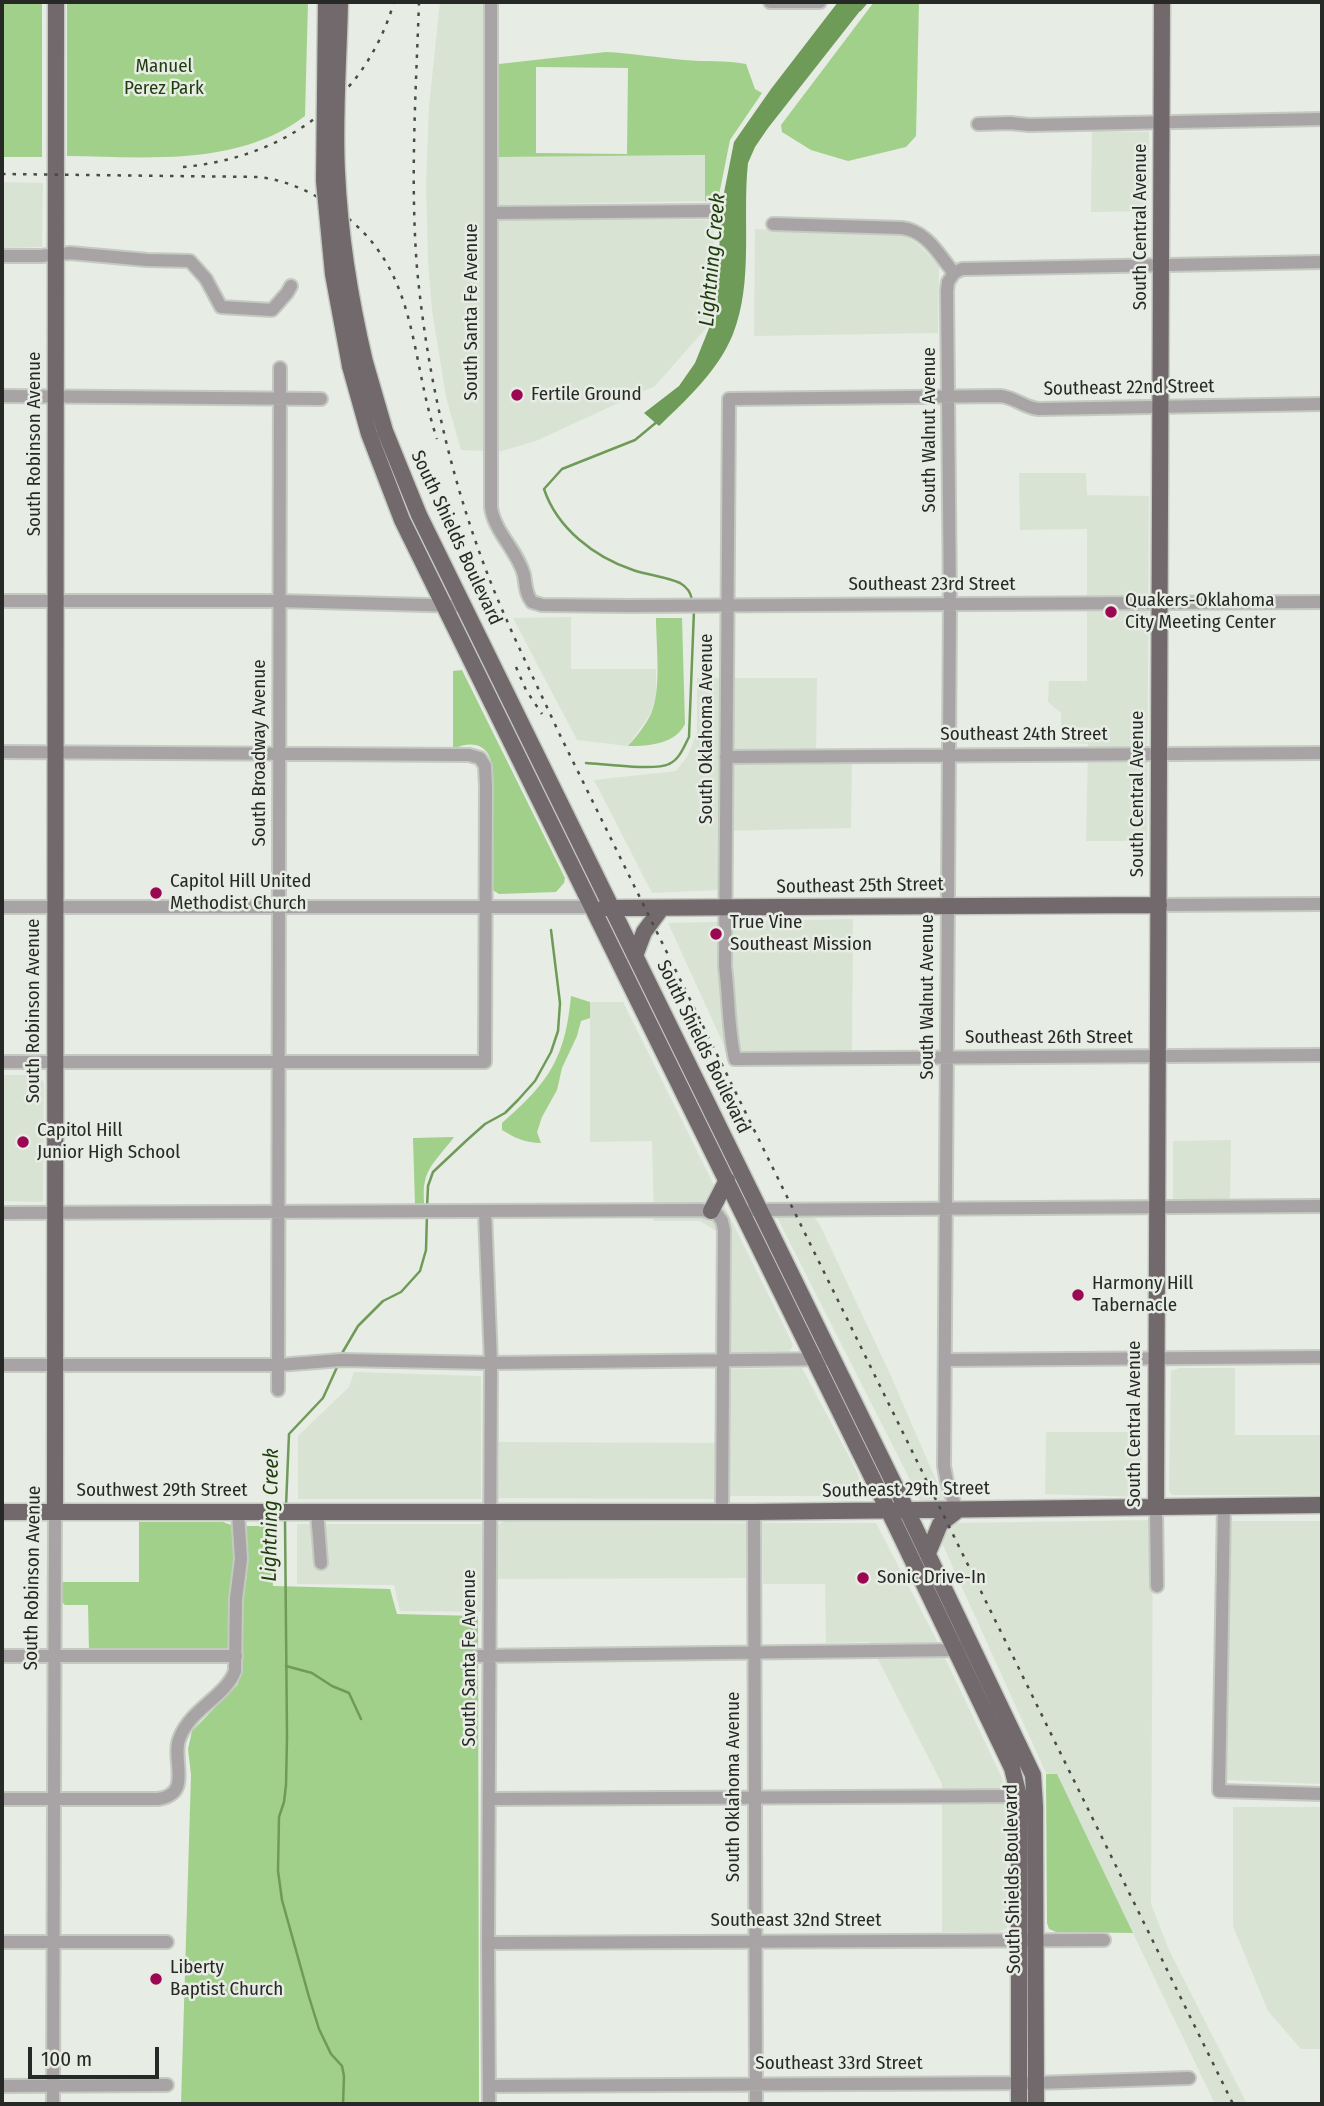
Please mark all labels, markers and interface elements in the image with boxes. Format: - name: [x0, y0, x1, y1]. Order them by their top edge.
- park label: Manuel Perez Park: [124, 56, 204, 100]
- street label: South Central Avenue: [1130, 144, 1152, 310]
- water label: Lightning Creek: [695, 192, 731, 328]
- street label: South Santa Fe Avenue: [461, 223, 483, 401]
- street label: South Walnut Avenue: [919, 347, 941, 513]
- street label: South Robinson Avenue: [24, 352, 46, 536]
- street label: Southeast 22nd Street: [1043, 375, 1215, 401]
- place label: Fertile Ground: [531, 384, 642, 406]
- marker: Fertile Ground: [509, 387, 525, 403]
- street label: South Shields Boulevard: [406, 447, 506, 629]
- street label: Southeast 23rd Street: [848, 574, 1016, 596]
- place label: Quakers-Oklahoma City Meeting Center: [1125, 590, 1276, 634]
- marker: Quakers-Oklahoma City Meeting Center: [1103, 604, 1119, 620]
- street label: South Oklahoma Avenue: [696, 634, 718, 824]
- street label: South Broadway Avenue: [249, 659, 271, 847]
- street label: South Central Avenue: [1127, 711, 1149, 877]
- street label: Southeast 24th Street: [940, 724, 1108, 746]
- place label: Capitol Hill United Methodist Church: [170, 871, 311, 915]
- street label: Southeast 25th Street: [776, 873, 944, 899]
- marker: Capitol Hill United Methodist Church: [148, 885, 164, 901]
- place label: True Vine Southeast Mission: [730, 912, 872, 956]
- street label: South Walnut Avenue: [917, 914, 939, 1080]
- street label: South Robinson Avenue: [23, 919, 45, 1103]
- marker: True Vine Southeast Mission: [708, 926, 724, 942]
- street label: South Shields Boulevard: [651, 957, 755, 1137]
- street label: Southeast 26th Street: [965, 1027, 1133, 1049]
- place label: Capitol Hill Junior High School: [37, 1120, 180, 1164]
- marker: Capitol Hill Junior High School: [15, 1134, 31, 1150]
- place label: Harmony Hill Tabernacle: [1092, 1273, 1193, 1317]
- marker: Harmony Hill Tabernacle: [1070, 1287, 1086, 1303]
- street label: South Central Avenue: [1124, 1341, 1146, 1507]
- water label: Lightning Creek: [257, 1448, 285, 1582]
- street label: Southeast 29th Street: [822, 1477, 990, 1503]
- street label: Southwest 29th Street: [76, 1480, 248, 1502]
- street label: South Robinson Avenue: [20, 1485, 46, 1671]
- place label: Sonic Drive-In: [877, 1567, 986, 1589]
- street label: South Santa Fe Avenue: [459, 1569, 481, 1747]
- marker: Sonic Drive-In: [855, 1570, 871, 1586]
- street label: South Oklahoma Avenue: [723, 1692, 745, 1882]
- street label: South Shields Boulevard: [1000, 1784, 1026, 1974]
- street label: Southeast 32nd Street: [711, 1910, 881, 1932]
- place label: Liberty Baptist Church: [170, 1957, 283, 2001]
- marker: Liberty Baptist Church: [148, 1971, 164, 1987]
- scale bar: [32, 2032, 163, 2076]
- text: 100 m: [41, 2046, 92, 2072]
- street label: Southeast 33rd Street: [755, 2053, 923, 2075]

